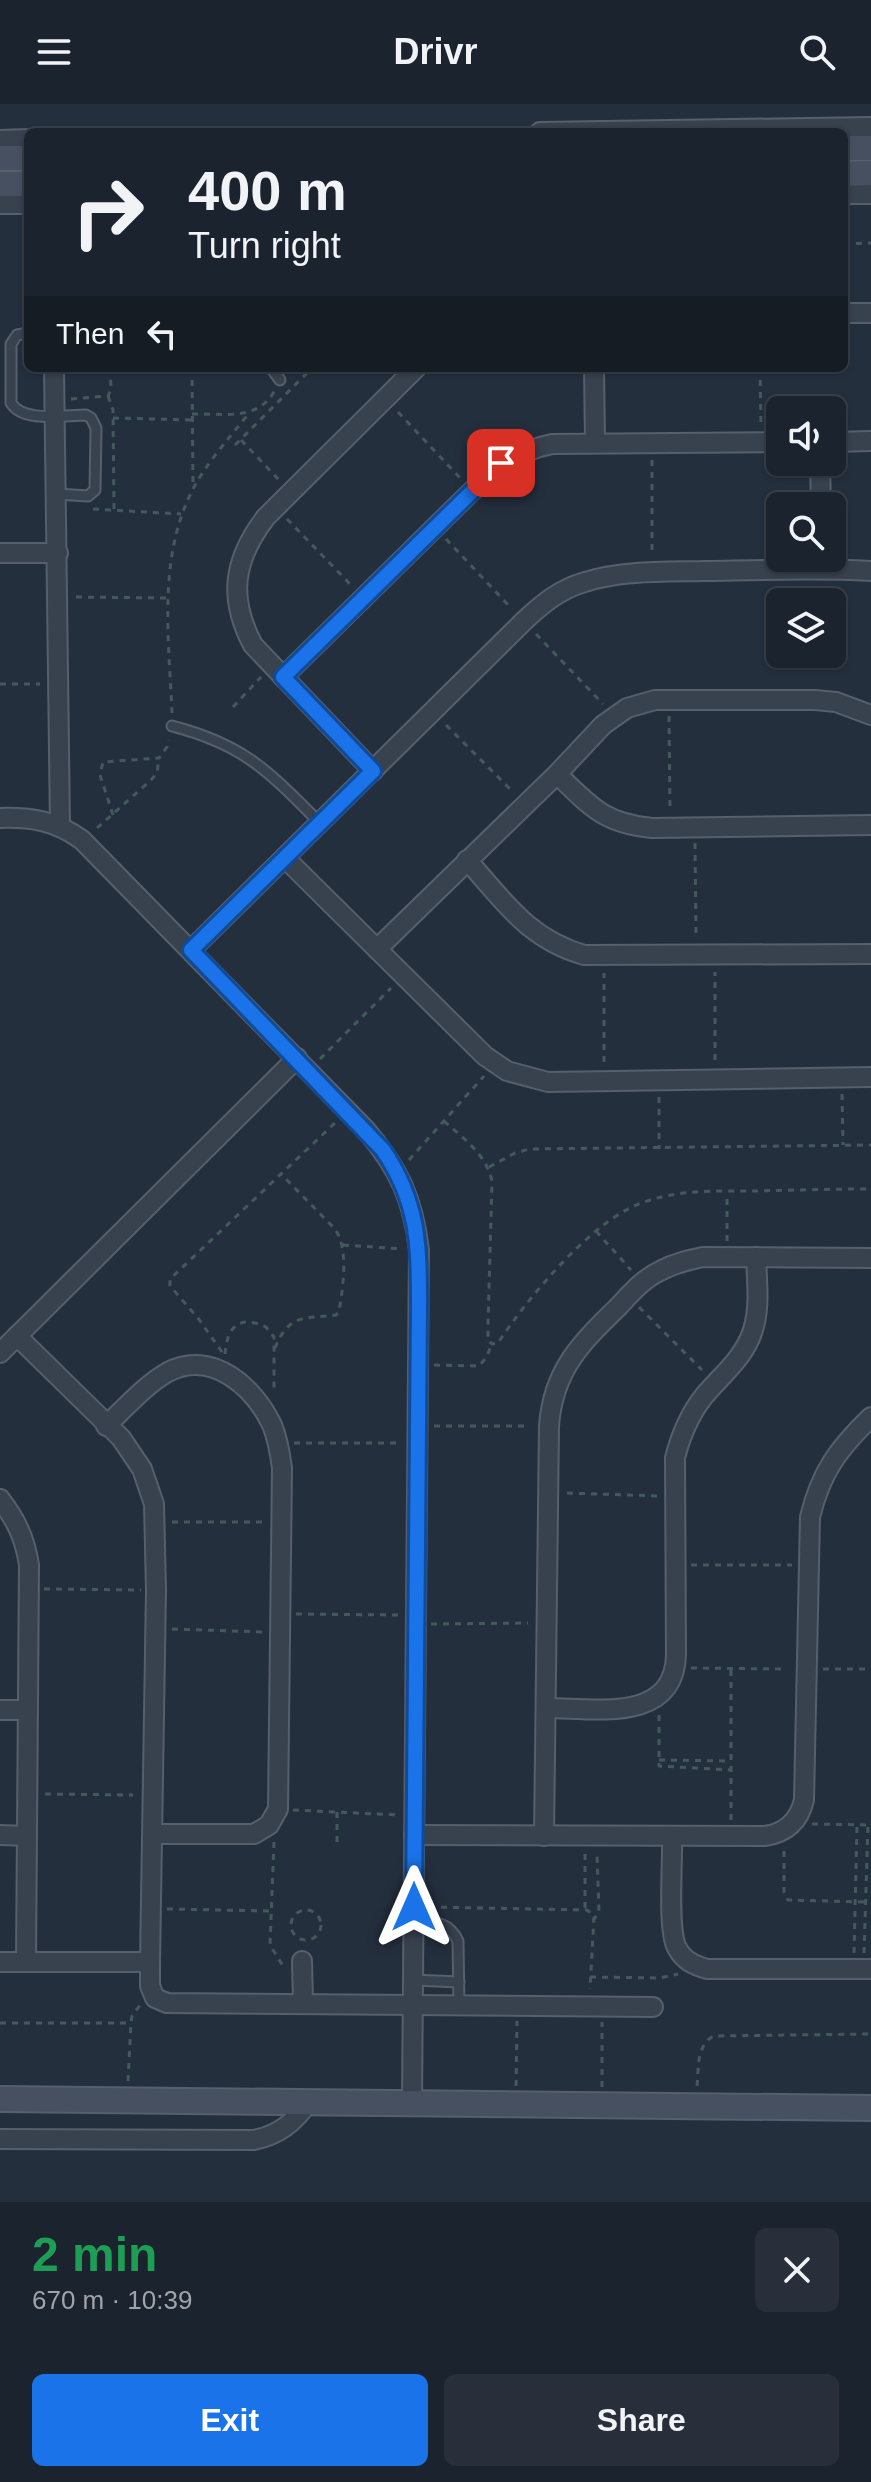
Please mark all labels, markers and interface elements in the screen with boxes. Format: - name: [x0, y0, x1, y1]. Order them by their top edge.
- icon: menu: [32, 30, 76, 74]
- icon: search: [795, 30, 839, 74]
- text: Drivr: [393, 31, 478, 72]
- text: 400 m: [188, 159, 347, 222]
- icon: right: [56, 160, 160, 264]
- text: Turn right: [188, 225, 341, 266]
- icon: left: [140, 312, 184, 356]
- text: Then: [56, 317, 124, 350]
- map controls: [766, 396, 846, 668]
- button: sound: [766, 396, 846, 476]
- pin: [467, 429, 535, 497]
- icon: arrive: [479, 441, 523, 485]
- button: search: [766, 492, 846, 572]
- button: layers: [766, 588, 846, 668]
- position arrow: [372, 1865, 456, 1949]
- text: 2 min: [32, 2228, 157, 2281]
- button: close: [755, 2228, 839, 2312]
- text: 670 m · 10:39: [32, 2285, 192, 2315]
- button: Exit: [32, 2374, 428, 2466]
- button: Share: [444, 2374, 839, 2466]

